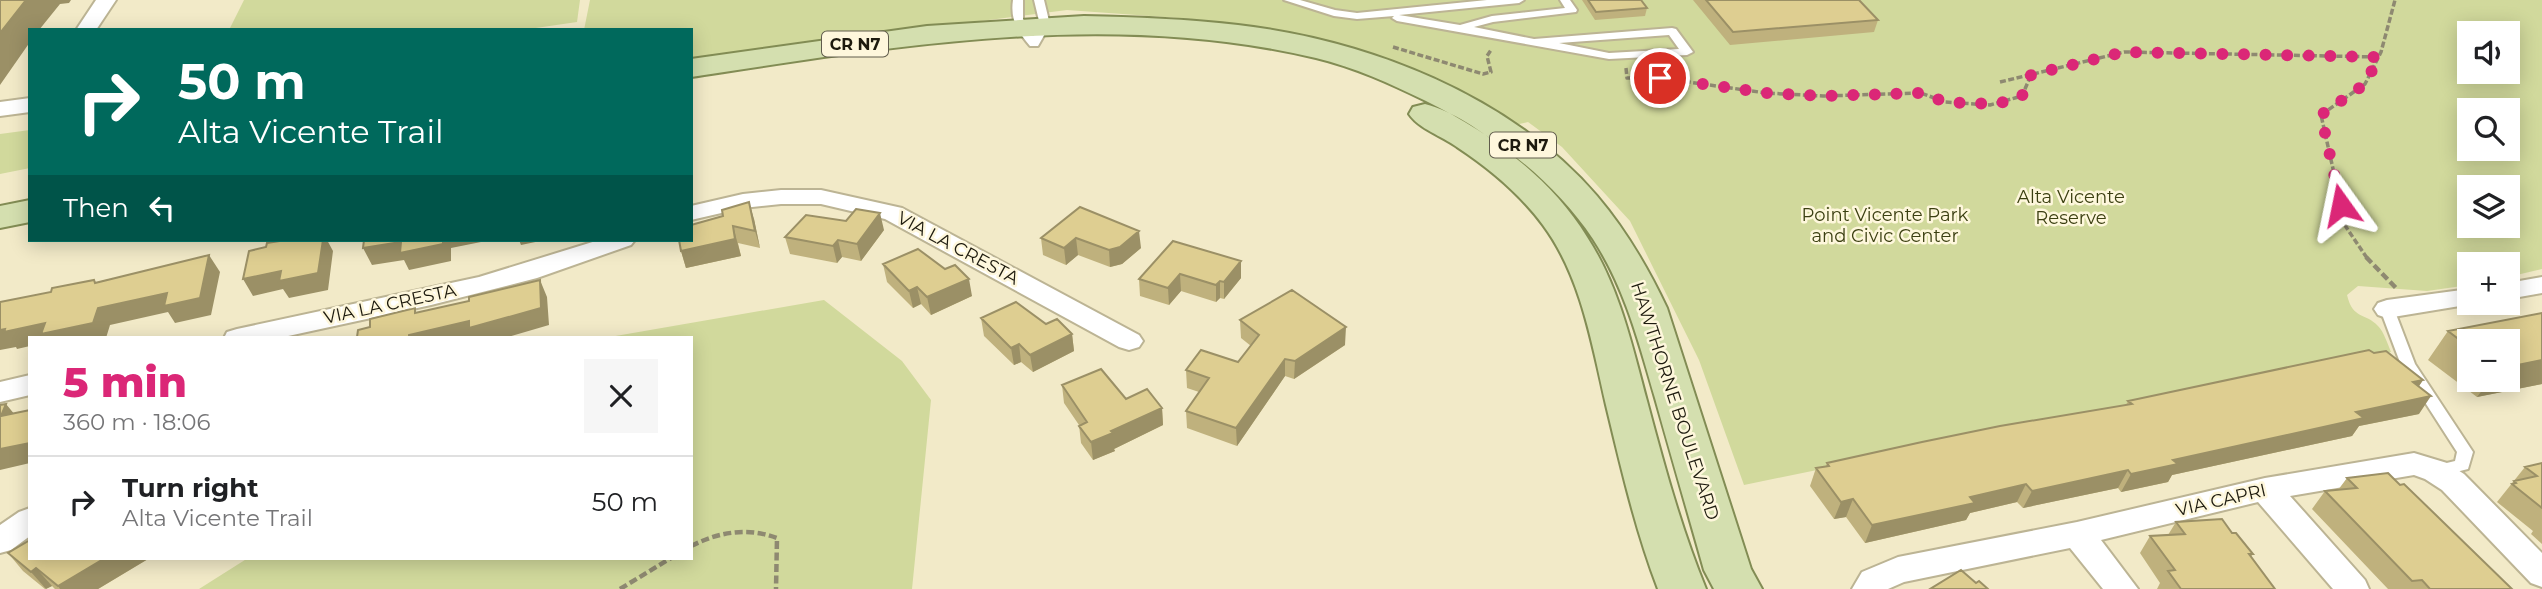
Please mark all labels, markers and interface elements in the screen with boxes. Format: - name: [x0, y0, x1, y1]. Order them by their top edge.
- map controls: [2457, 21, 2520, 392]
- button: sound: [2457, 21, 2520, 84]
- road number: CR N7: [822, 32, 888, 56]
- pin: [1630, 48, 1690, 108]
- text: 50 m: [178, 52, 306, 111]
- icon: right: [63, 56, 154, 147]
- icon: arrive: [1641, 59, 1679, 97]
- button: search: [2457, 98, 2520, 161]
- text: Alta Vicente Trail: [178, 112, 444, 151]
- road number: CR N7: [1490, 132, 1556, 158]
- position arrow: [2304, 168, 2378, 242]
- button: layers: [2457, 175, 2520, 238]
- park label: Alta Vicente Reserve: [2017, 186, 2125, 229]
- icon: left: [143, 189, 181, 227]
- text: Then: [63, 192, 129, 224]
- park label: Point Vicente Park and Civic Center: [1802, 204, 1969, 247]
- street label: VIA LA CRESTA: [893, 207, 1023, 289]
- button: +: [2457, 252, 2520, 315]
- street label: VIA LA CRESTA: [322, 279, 458, 329]
- street label: HAWTHORNE BOULEVARD: [1626, 279, 1724, 523]
- button: −: [2457, 329, 2520, 392]
- text: 5 min: [63, 356, 187, 408]
- button: close: [584, 359, 658, 433]
- text: 360 m · 18:06: [63, 408, 211, 436]
- text: Turn right: [122, 472, 258, 504]
- street label: VIA CAPRI: [2174, 479, 2268, 521]
- icon: right: [63, 483, 101, 521]
- text: 50 m: [592, 486, 658, 518]
- text: Alta Vicente Trail: [122, 504, 313, 532]

